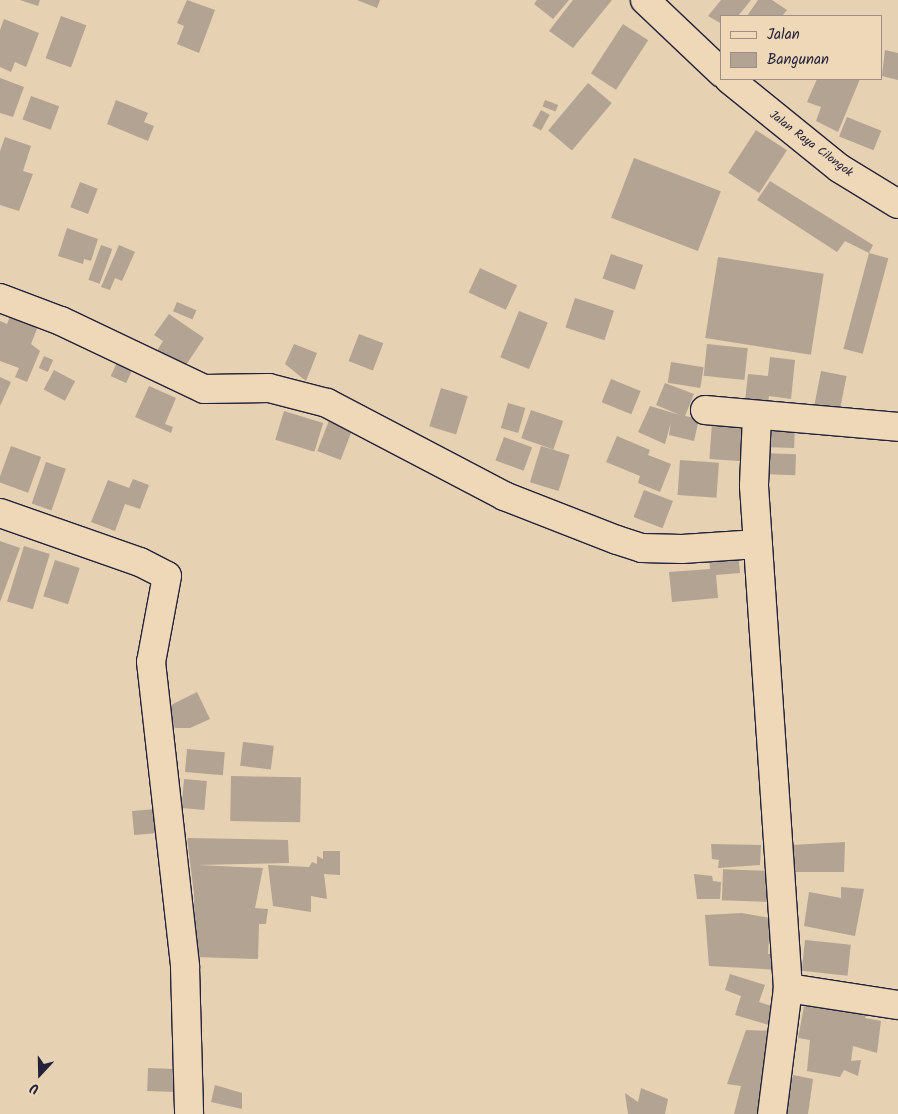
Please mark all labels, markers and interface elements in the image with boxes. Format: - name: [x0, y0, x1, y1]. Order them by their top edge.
- legend: [720, 15, 883, 80]
- text: Jalan: [767, 23, 800, 47]
- text: Bangunan: [767, 48, 829, 72]
- street label: Jalan Raya Cilongok: [766, 108, 856, 180]
- north arrow: [15, 1049, 65, 1099]
- text: U: [27, 1076, 42, 1100]

